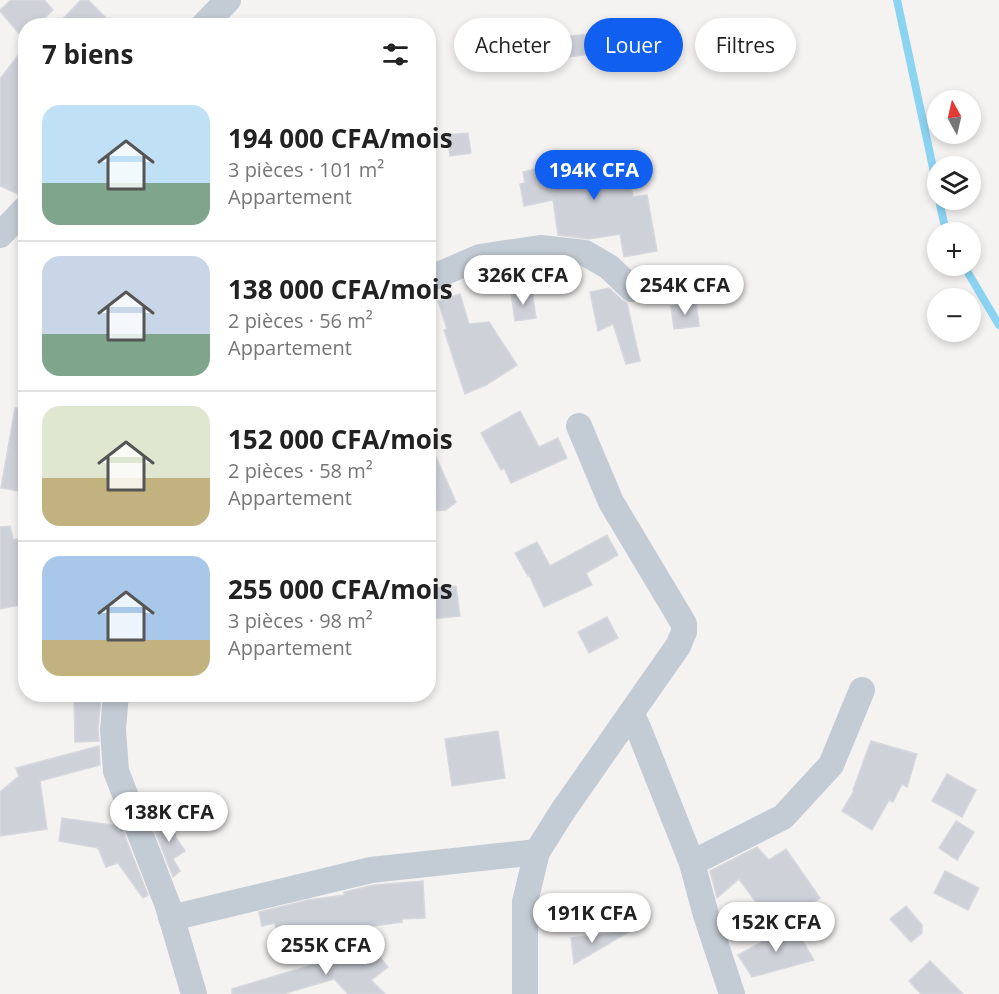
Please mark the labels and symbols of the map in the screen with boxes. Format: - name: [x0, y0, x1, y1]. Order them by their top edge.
- north arrow: [927, 90, 981, 144]
- pin: 194K CFA: [532, 150, 656, 201]
- pin: 326K CFA: [461, 255, 585, 306]
- pin: 254K CFA: [623, 265, 747, 316]
- pin: 138K CFA: [107, 792, 231, 843]
- pin: 191K CFA: [530, 893, 654, 944]
- pin: 152K CFA: [714, 902, 838, 953]
- pin: 255K CFA: [264, 925, 388, 976]

